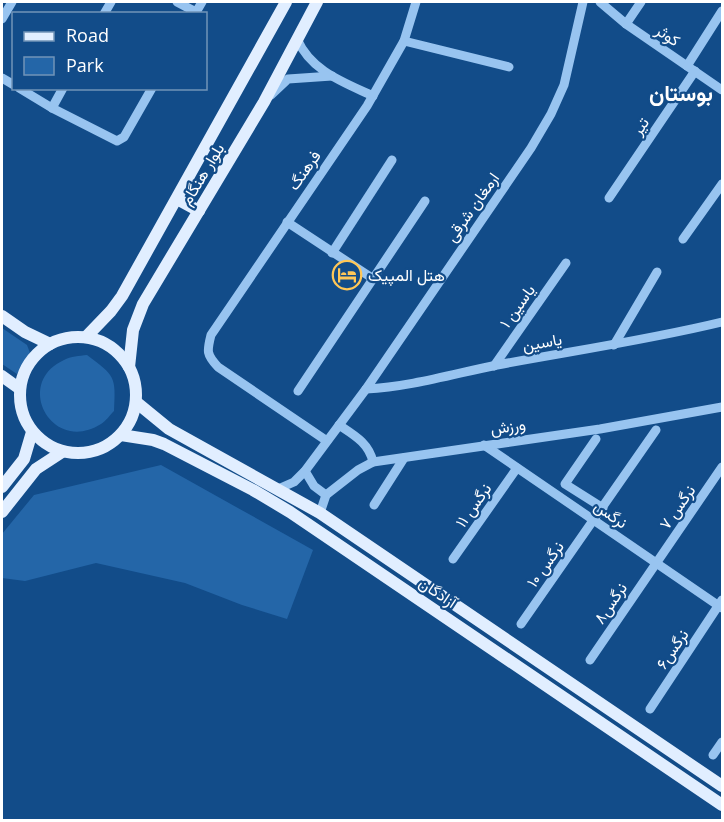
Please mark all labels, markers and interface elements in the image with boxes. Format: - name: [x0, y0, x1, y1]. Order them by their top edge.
- legend: [12, 12, 207, 90]
- street label: کوثر: [651, 18, 685, 51]
- text: Road: [66, 23, 109, 47]
- text: Park: [66, 53, 104, 77]
- district label: بوستان: [649, 77, 713, 107]
- street label: تیر: [625, 113, 654, 140]
- street label: بلوار هنگام: [175, 139, 229, 209]
- street label: فرهنگ: [282, 146, 326, 194]
- street label: ارمغان شرقی: [440, 168, 504, 246]
- hotel icon: هتل المپیک: [331, 259, 363, 291]
- place label: هتل المپیک: [368, 264, 445, 287]
- street label: یاسین ۱: [494, 280, 540, 332]
- street label: یاسین: [521, 328, 563, 356]
- street label: ورزش: [489, 413, 527, 439]
- street label: نرگس ۱۱: [450, 478, 496, 532]
- street label: نرگس ۷: [654, 480, 700, 534]
- street label: نرگس: [590, 495, 632, 533]
- street label: نرگس ۱۰: [521, 537, 569, 591]
- street label: آزادگان: [415, 571, 462, 613]
- street label: نرگس۸: [588, 578, 632, 628]
- street label: نرگس۶: [651, 625, 693, 673]

